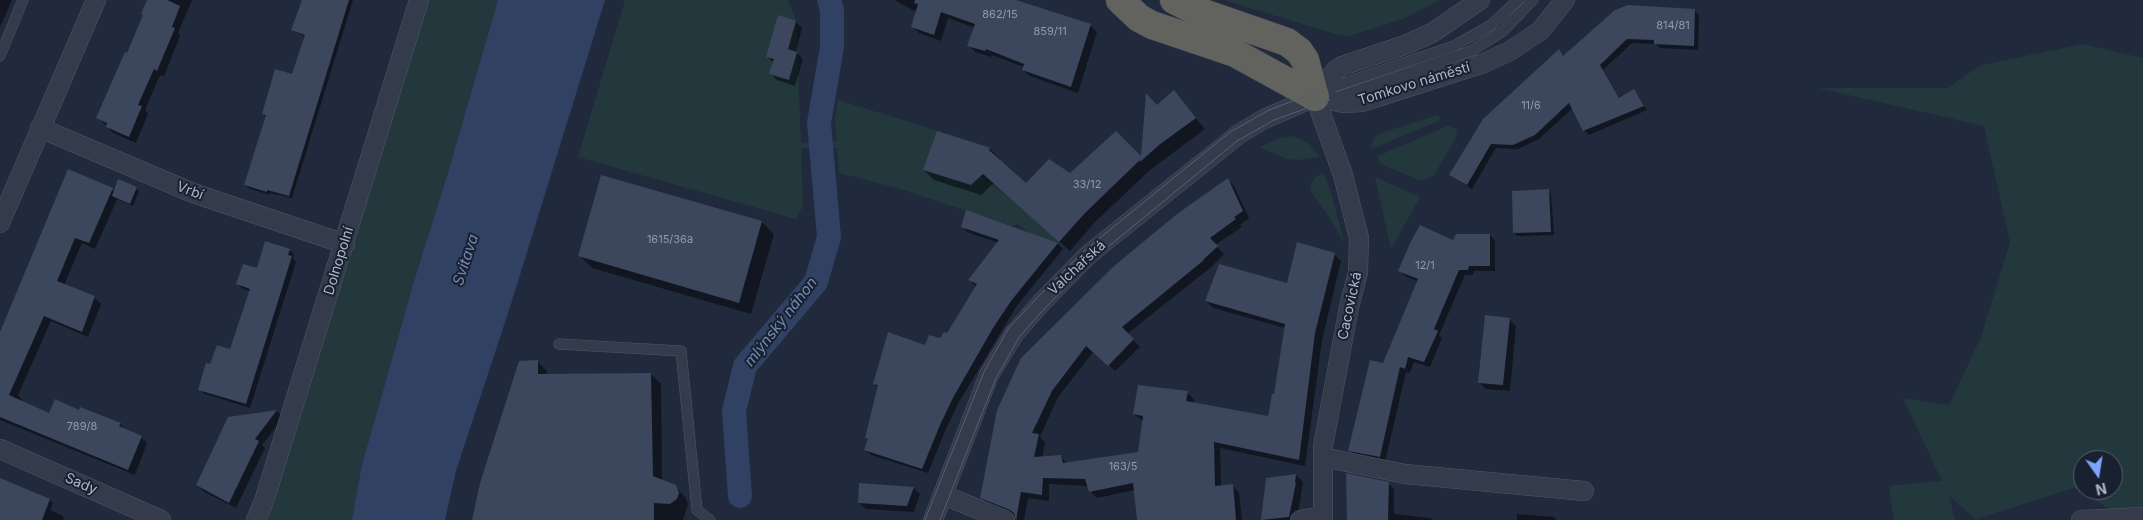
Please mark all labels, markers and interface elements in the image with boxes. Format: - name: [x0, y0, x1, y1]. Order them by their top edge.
- house number: 862/15: [982, 8, 1018, 22]
- house number: 814/81: [1656, 19, 1690, 33]
- house number: 859/11: [1033, 25, 1067, 39]
- street label: Tomkovo náměstí: [1356, 59, 1472, 109]
- house number: 11/6: [1521, 99, 1541, 113]
- street label: Vrbí: [174, 178, 206, 204]
- house number: 33/12: [1073, 178, 1101, 192]
- street label: Dolnopolní: [321, 225, 357, 297]
- water label: Svitava: [449, 232, 483, 288]
- house number: 1615/36a: [647, 233, 693, 247]
- street label: Valchařská: [1045, 237, 1109, 299]
- house number: 12/1: [1415, 259, 1435, 273]
- street label: Cacovická: [1335, 271, 1365, 341]
- water label: mlýnský náhon: [741, 274, 821, 370]
- house number: 789/8: [67, 420, 97, 434]
- north arrow: [2073, 450, 2123, 500]
- house number: 163/5: [1109, 460, 1137, 474]
- street label: Sady: [62, 470, 100, 498]
- text: N: [2094, 480, 2108, 499]

